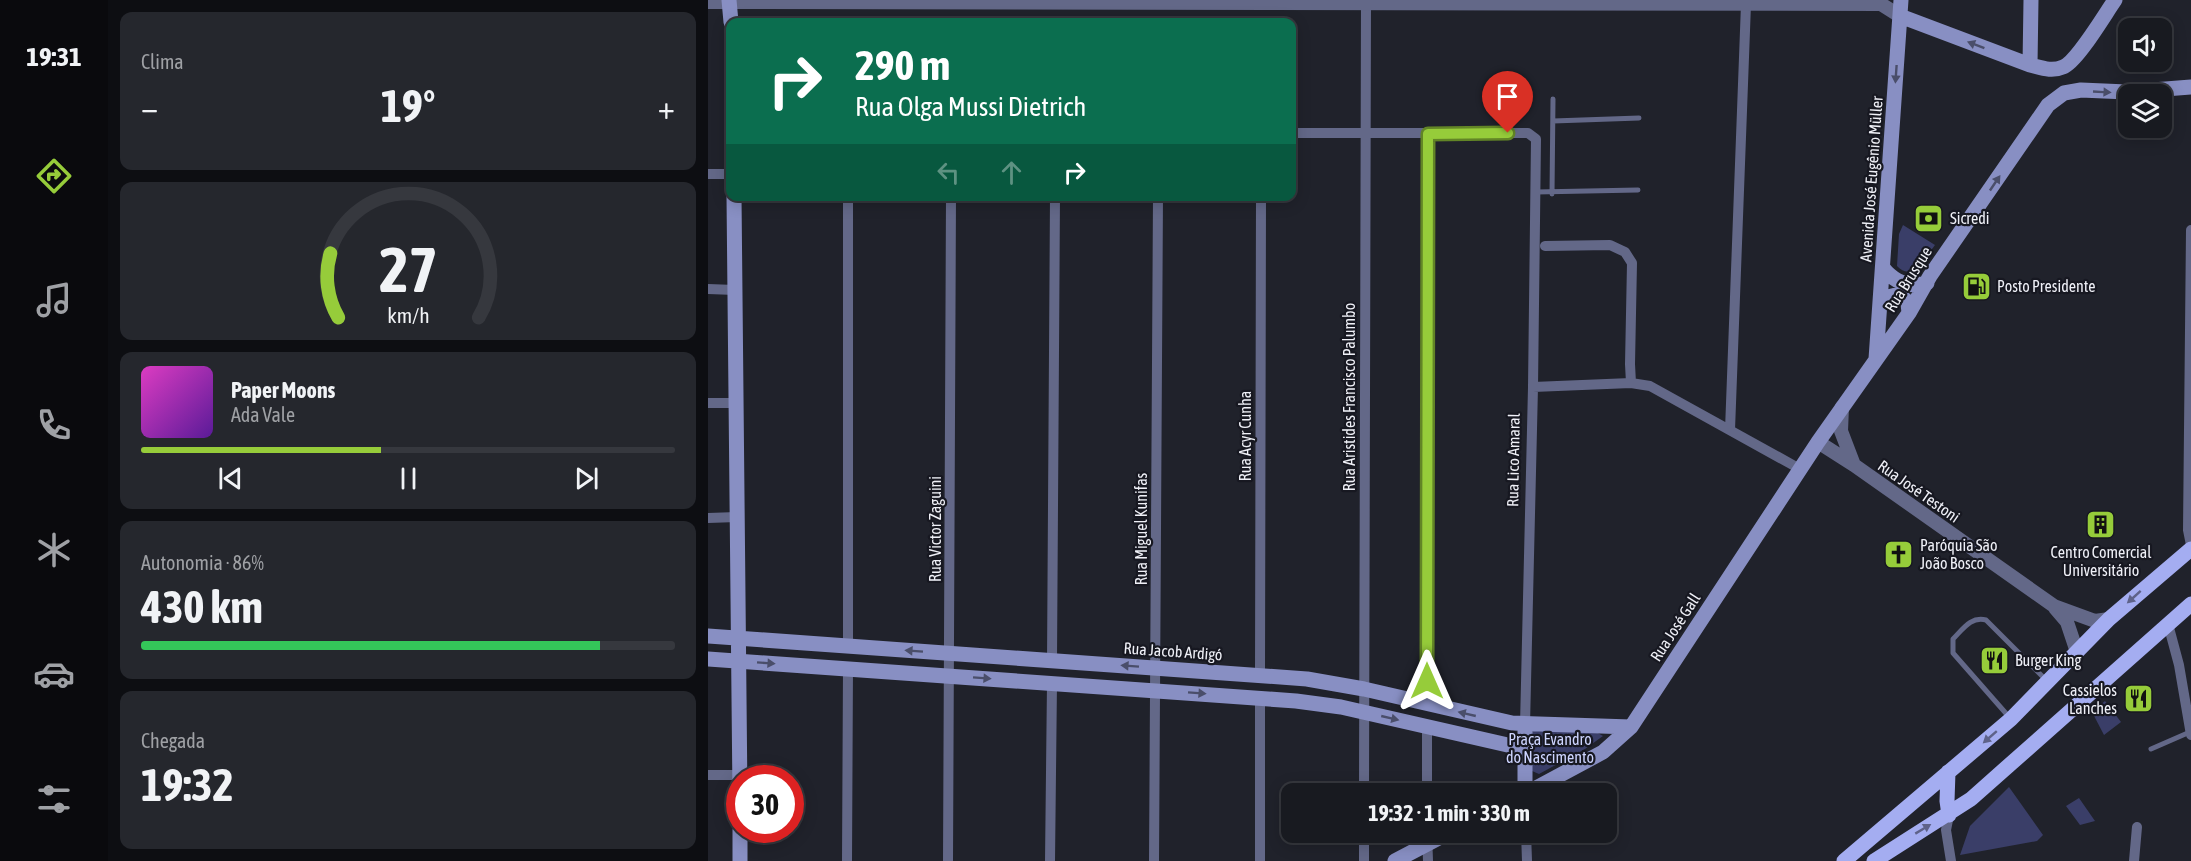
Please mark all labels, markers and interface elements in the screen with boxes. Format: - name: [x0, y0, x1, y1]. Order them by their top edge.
- map controls: [2118, 18, 2172, 138]
- button: sound: [2118, 18, 2172, 72]
- one-way arrow: [1967, 39, 1985, 49]
- text: 19:31: [26, 41, 82, 72]
- text: 290 m: [855, 41, 950, 89]
- icon: right: [756, 42, 834, 120]
- text: Clima: [141, 50, 184, 73]
- one-way arrow: [1891, 64, 1901, 83]
- pin: [1482, 71, 1533, 133]
- text: 19°: [381, 80, 435, 132]
- icon: arrive: [1491, 80, 1524, 113]
- button: layers: [2118, 84, 2172, 138]
- one-way arrow: [2093, 87, 2112, 96]
- text: −: [141, 88, 158, 126]
- text: +: [658, 88, 675, 126]
- text: Rua Olga Mussi Dietrich: [855, 91, 1086, 122]
- street label: Avenida José Eugênio Müller: [1856, 95, 1887, 263]
- icon: directions: [33, 155, 75, 197]
- icon: left: [932, 156, 965, 189]
- icon: ahead: [995, 156, 1028, 189]
- icon: right: [1058, 156, 1091, 189]
- one-way arrow: [1989, 175, 2001, 191]
- bank icon: Sicredi: [1913, 202, 1945, 234]
- place label: Sicredi: [1950, 209, 1990, 227]
- text: 27: [379, 234, 437, 305]
- street label: Rua Brusque: [1881, 243, 1936, 316]
- fuel station icon: Posto Presidente: [1960, 270, 1992, 302]
- place label: Posto Presidente: [1997, 277, 2095, 295]
- icon: music: [33, 279, 75, 321]
- text: km/h: [387, 303, 429, 328]
- street label: Rua Aristides Francisco Palumbo: [1340, 303, 1358, 491]
- text: Paper Moons: [231, 377, 335, 403]
- street label: Rua Acyr Cunha: [1236, 391, 1255, 481]
- text: Ada Vale: [231, 403, 295, 426]
- icon: phone: [33, 404, 75, 446]
- street label: Rua Lico Amaral: [1503, 412, 1523, 507]
- street label: Rua José Testoni: [1875, 456, 1963, 526]
- icon: previous: [214, 462, 247, 495]
- icon: pause: [392, 462, 425, 495]
- icon: next: [570, 462, 603, 495]
- street label: Rua Miguel Kunifas: [1132, 472, 1151, 585]
- street label: Rua Victor Zaguini: [926, 476, 945, 582]
- building icon: Centro Comercial Universitário: [2085, 508, 2117, 540]
- icon: climate: [33, 529, 75, 571]
- place label: Paróquia São João Bosco: [1920, 536, 1998, 572]
- church icon: Paróquia São João Bosco: [1883, 538, 1915, 570]
- place label: Centro Comercial Universitário: [2051, 543, 2152, 579]
- text: Autonomia · 86%: [141, 551, 264, 574]
- text: 430 km: [141, 581, 263, 633]
- street label: Rua José Gall: [1646, 589, 1704, 664]
- one-way arrow: [2127, 590, 2142, 603]
- street label: Rua Jacob Ardigó: [1123, 639, 1223, 664]
- restaurant icon: Burger King: [1978, 644, 2010, 676]
- one-way arrow: [905, 646, 924, 655]
- position arrow: [1395, 649, 1459, 713]
- place label: Burger King: [2015, 651, 2082, 670]
- icon: car: [33, 653, 75, 695]
- one-way arrow: [757, 658, 776, 667]
- one-way arrow: [1120, 661, 1139, 671]
- one-way arrow: [972, 673, 991, 683]
- place label: Cassielos Lanches: [2063, 681, 2117, 717]
- restaurant icon: Cassielos Lanches: [2122, 683, 2154, 715]
- one-way arrow: [1188, 688, 1207, 697]
- one-way arrow: [1458, 708, 1477, 718]
- one-way arrow: [1381, 713, 1400, 723]
- text: Chegada: [141, 729, 205, 752]
- park label: Praça Evandro do Nascimento: [1506, 730, 1594, 766]
- one-way arrow: [1983, 730, 1998, 743]
- text: 19:32: [141, 759, 234, 811]
- speed limit sign: 30: [726, 765, 804, 843]
- icon: filters: [33, 778, 75, 820]
- text: 19:32 · 1 min · 330 m: [1368, 800, 1530, 826]
- one-way arrow: [1915, 824, 1932, 834]

